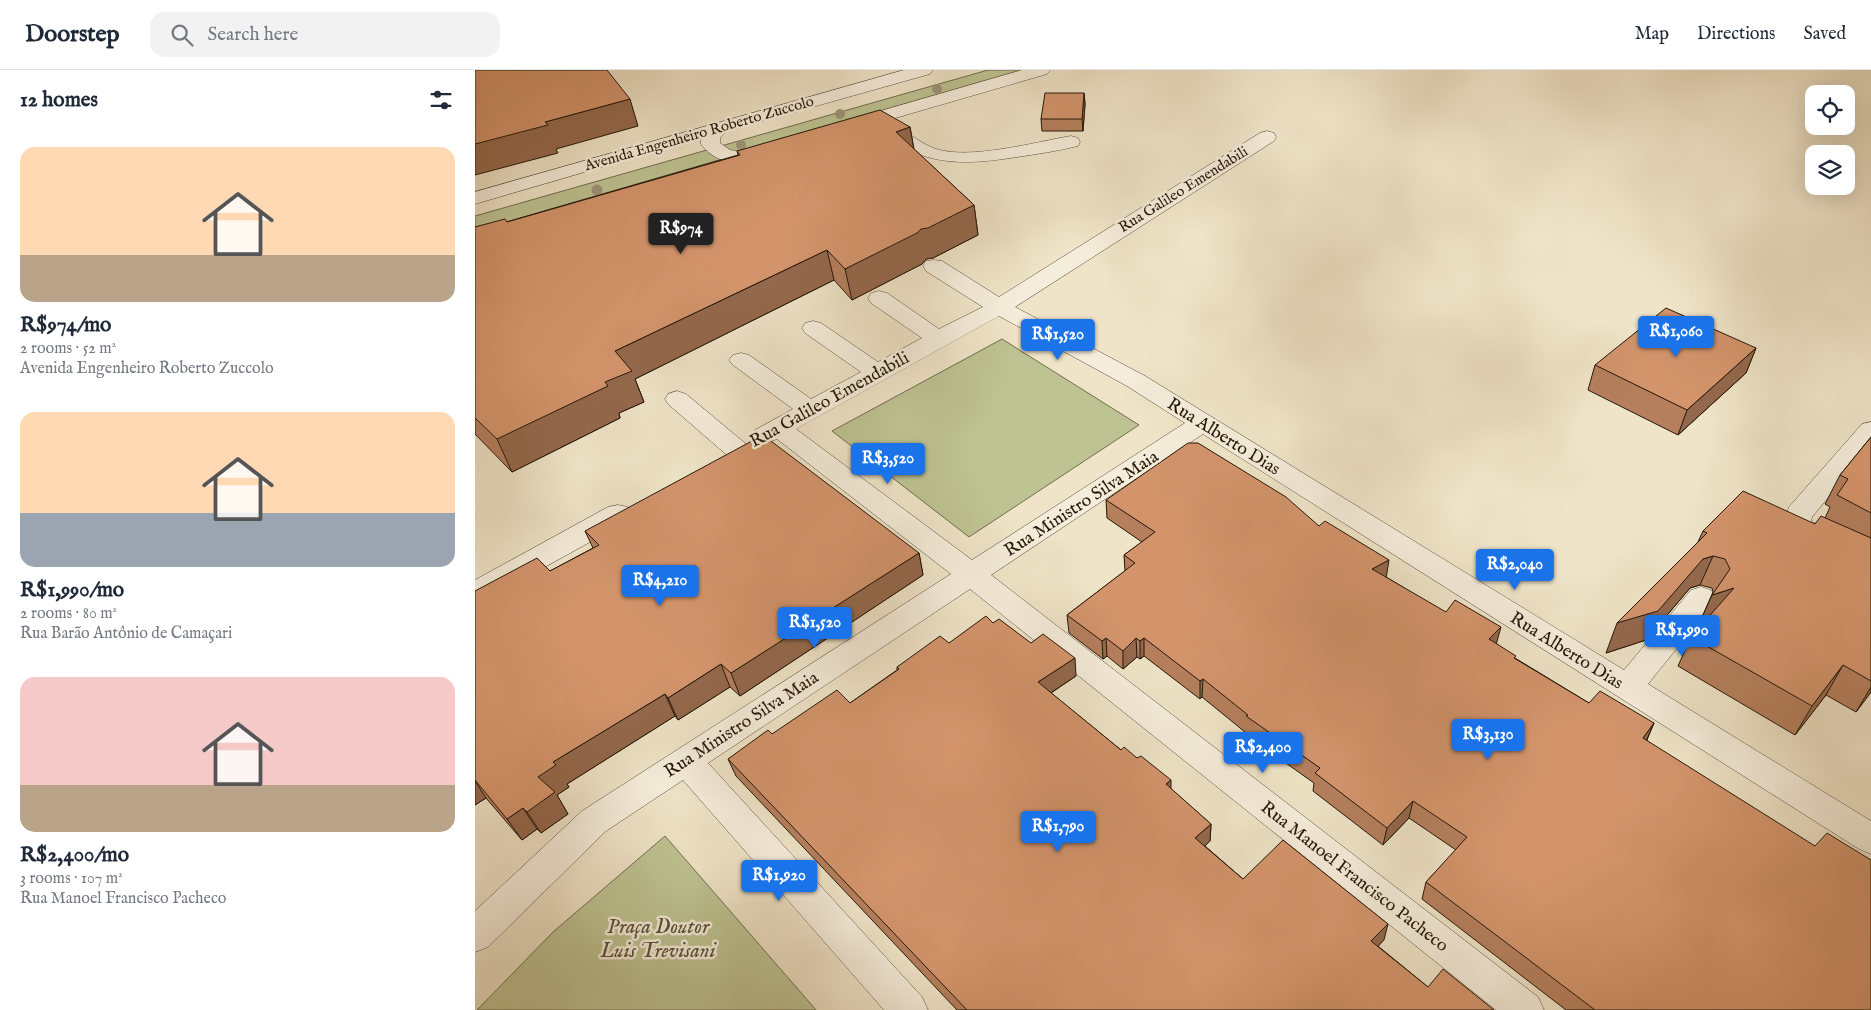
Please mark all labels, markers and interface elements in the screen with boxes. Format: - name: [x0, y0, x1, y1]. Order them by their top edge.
- search box: [150, 12, 500, 57]
- text: Doorstep: [25, 19, 120, 50]
- icon: search: [168, 21, 196, 49]
- text: Search here: [208, 23, 298, 47]
- text: Map: [1635, 23, 1669, 46]
- text: Directions: [1697, 23, 1775, 46]
- text: Saved: [1803, 23, 1846, 46]
- map controls: [1805, 85, 1855, 195]
- button: locate: [1805, 85, 1855, 135]
- icon: filters: [427, 86, 455, 114]
- text: 12 homes: [20, 87, 98, 114]
- street label: Avenida Engenheiro Roberto Zuccolo: [581, 92, 816, 176]
- street label: Rua Galileo Emendabili: [1115, 142, 1252, 237]
- button: layers: [1805, 145, 1855, 195]
- icon: home: [193, 179, 283, 269]
- pin: R$974: [646, 212, 716, 255]
- text: R$974: [659, 219, 703, 239]
- text: R$974/mo: [20, 312, 111, 339]
- pin: R$1,060: [1630, 316, 1722, 358]
- pin: R$1,520: [1012, 318, 1104, 361]
- text: R$1,060: [1649, 322, 1703, 342]
- text: R$1,520: [1032, 325, 1084, 345]
- text: 2 rooms · 52 m²: [20, 339, 116, 359]
- street label: Rua Galileo Emendabili: [746, 347, 914, 454]
- text: Avenida Engenheiro Roberto Zuccolo: [20, 359, 274, 379]
- street label: Rua Alberto Dias: [1162, 393, 1284, 481]
- pin: R$3,520: [842, 442, 934, 485]
- icon: home: [193, 444, 283, 534]
- street label: Rua Ministro Silva Maia: [1000, 446, 1163, 563]
- text: R$3,520: [862, 449, 914, 469]
- pin: R$2,040: [1469, 548, 1561, 591]
- text: R$2,040: [1487, 555, 1543, 575]
- pin: R$4,210: [614, 564, 706, 607]
- text: R$4,210: [633, 571, 687, 591]
- text: R$1,990/mo: [20, 577, 124, 604]
- text: 2 rooms · 80 m²: [20, 604, 117, 624]
- pin: R$1,520: [769, 606, 861, 649]
- street label: Rua Alberto Dias: [1505, 607, 1627, 695]
- text: R$1,520: [789, 613, 841, 633]
- pin: R$1,990: [1636, 614, 1728, 657]
- text: R$1,990: [1656, 621, 1709, 641]
- text: Rua Barão Antônio de Camaçari: [20, 624, 232, 644]
- street label: Rua Ministro Silva Maia: [660, 667, 823, 784]
- icon: home: [193, 709, 283, 799]
- pin: R$3,130: [1442, 718, 1534, 761]
- text: R$3,130: [1463, 725, 1513, 745]
- pin: R$2,400: [1217, 732, 1309, 774]
- text: R$2,400: [1235, 738, 1291, 758]
- street label: Rua Manoel Francisco Pacheco: [1256, 797, 1453, 958]
- pin: R$1,790: [1012, 810, 1104, 853]
- text: R$1,790: [1032, 817, 1084, 837]
- text: R$2,400/mo: [20, 842, 129, 869]
- pin: R$1,920: [733, 860, 825, 902]
- text: R$1,920: [752, 866, 806, 886]
- text: 3 rooms · 107 m²: [20, 869, 123, 889]
- text: Rua Manoel Francisco Pacheco: [20, 889, 226, 909]
- park label: Praça Doutor Luis Trevisani: [599, 914, 718, 965]

